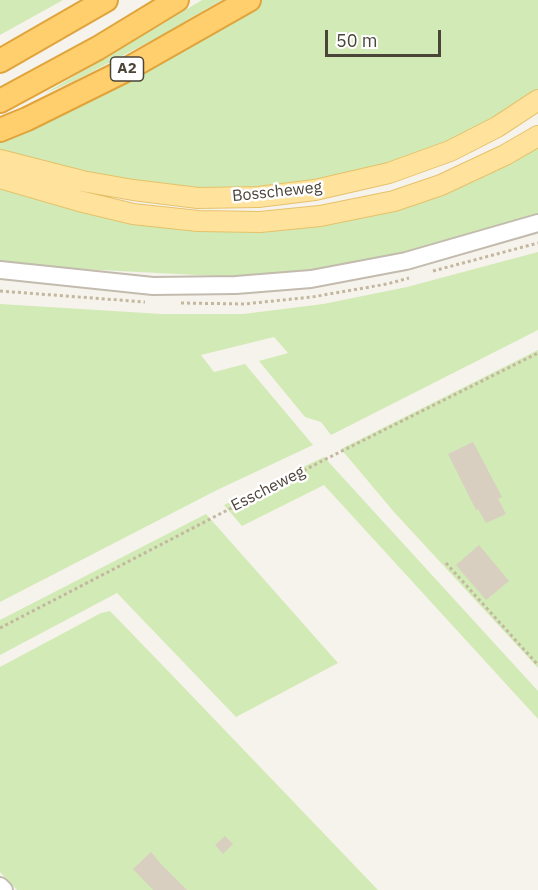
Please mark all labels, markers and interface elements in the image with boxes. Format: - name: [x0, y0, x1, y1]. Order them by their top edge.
- scale bar: [328, 18, 444, 56]
- text: 50 m: [336, 29, 378, 52]
- road number: A2: [110, 57, 144, 81]
- street label: Bosscheweg: [231, 178, 323, 206]
- street label: Esscheweg: [228, 462, 308, 516]

